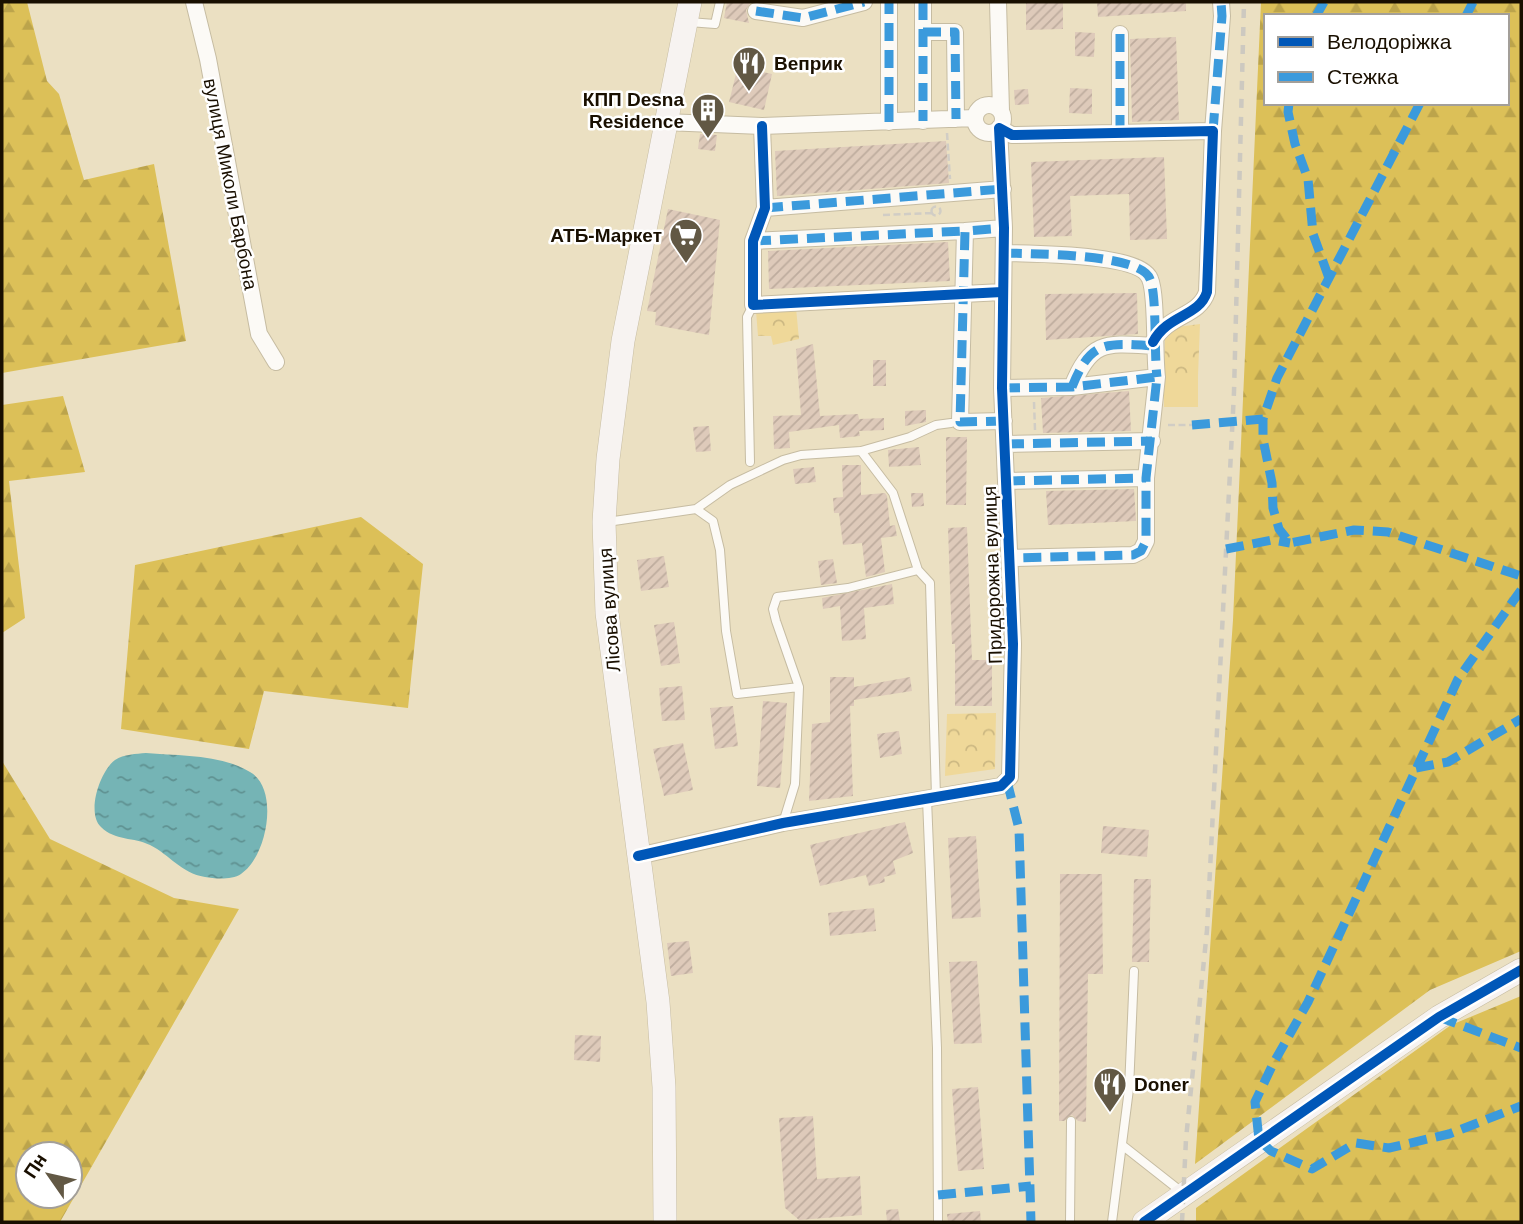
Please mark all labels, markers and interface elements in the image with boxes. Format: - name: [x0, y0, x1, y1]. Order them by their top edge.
- legend: [1264, 14, 1509, 105]
- text: Велодоріжка: [1327, 30, 1452, 53]
- restaurant icon: Веприк: [730, 44, 768, 93]
- place label: Веприк: [774, 53, 843, 74]
- text: Стежка: [1327, 65, 1399, 88]
- street label: вулиця Миколи Барбона: [200, 77, 261, 292]
- place label: КПП Desna Residence: [583, 89, 684, 132]
- building icon: КПП Desna Residence: [689, 91, 727, 140]
- supermarket icon: АТБ-Маркет: [667, 216, 705, 265]
- place label: АТБ-Маркет: [550, 225, 662, 246]
- street label: Придорожна вулиця: [979, 486, 1006, 664]
- street label: Лісова вулиця: [595, 547, 624, 673]
- restaurant icon: Doner: [1091, 1065, 1129, 1114]
- place label: Doner: [1134, 1074, 1190, 1095]
- north arrow: [14, 1140, 84, 1210]
- text: Пн: [20, 1149, 51, 1182]

